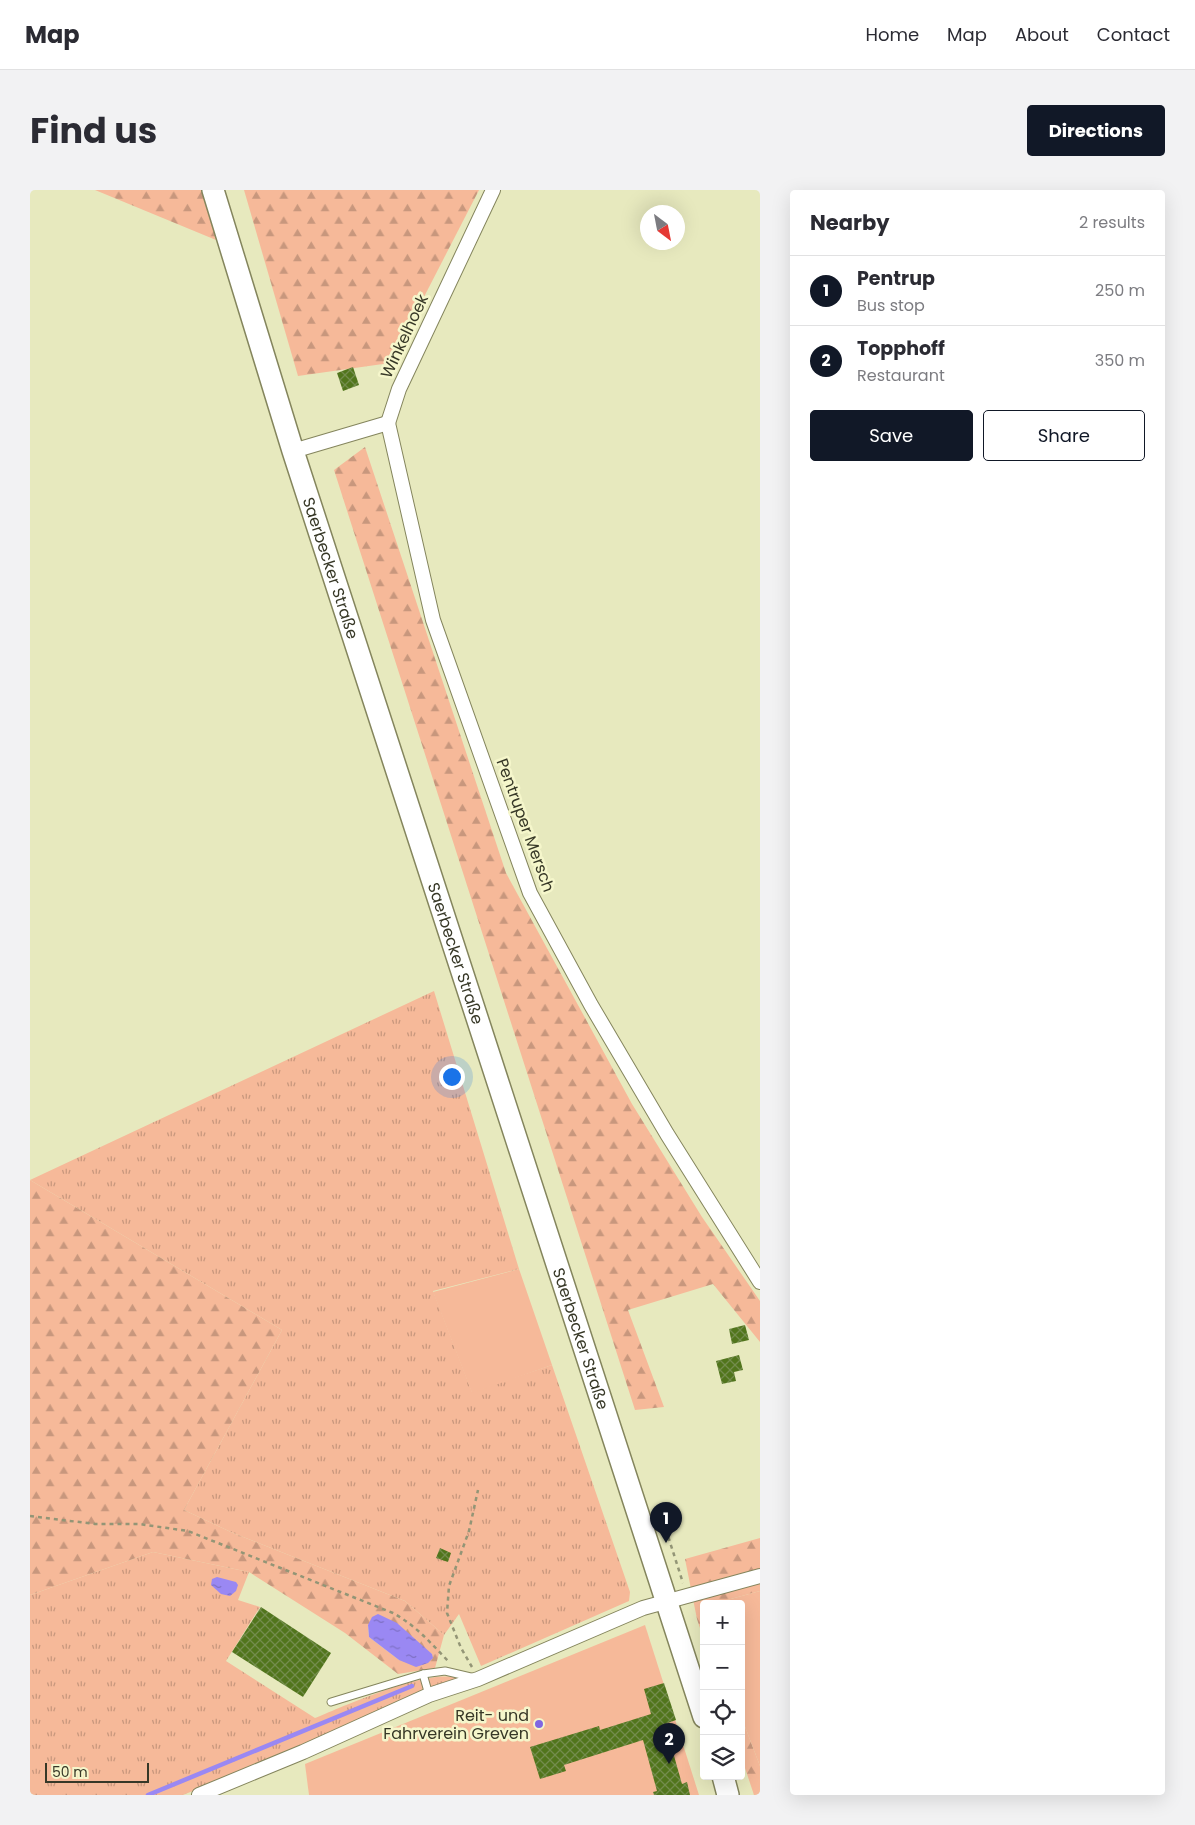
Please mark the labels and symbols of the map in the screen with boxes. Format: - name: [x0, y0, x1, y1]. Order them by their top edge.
- north arrow: [640, 205, 685, 250]
- street label: Winkelhoek: [375, 290, 434, 382]
- street label: Saerbecker Straße: [297, 494, 364, 642]
- street label: Pentruper Mersch: [491, 755, 560, 895]
- street label: Saerbecker Straße: [422, 879, 489, 1027]
- your location: [439, 1064, 465, 1090]
- street label: Saerbecker Straße: [547, 1265, 614, 1413]
- pin: 1: [650, 1502, 682, 1543]
- place label: Reit- und Fahrverein Greven: [383, 1704, 529, 1745]
- marker: Reit- und Fahrverein Greven: [533, 1718, 545, 1730]
- pin: 2: [653, 1723, 685, 1764]
- scale bar: [45, 1760, 149, 1783]

